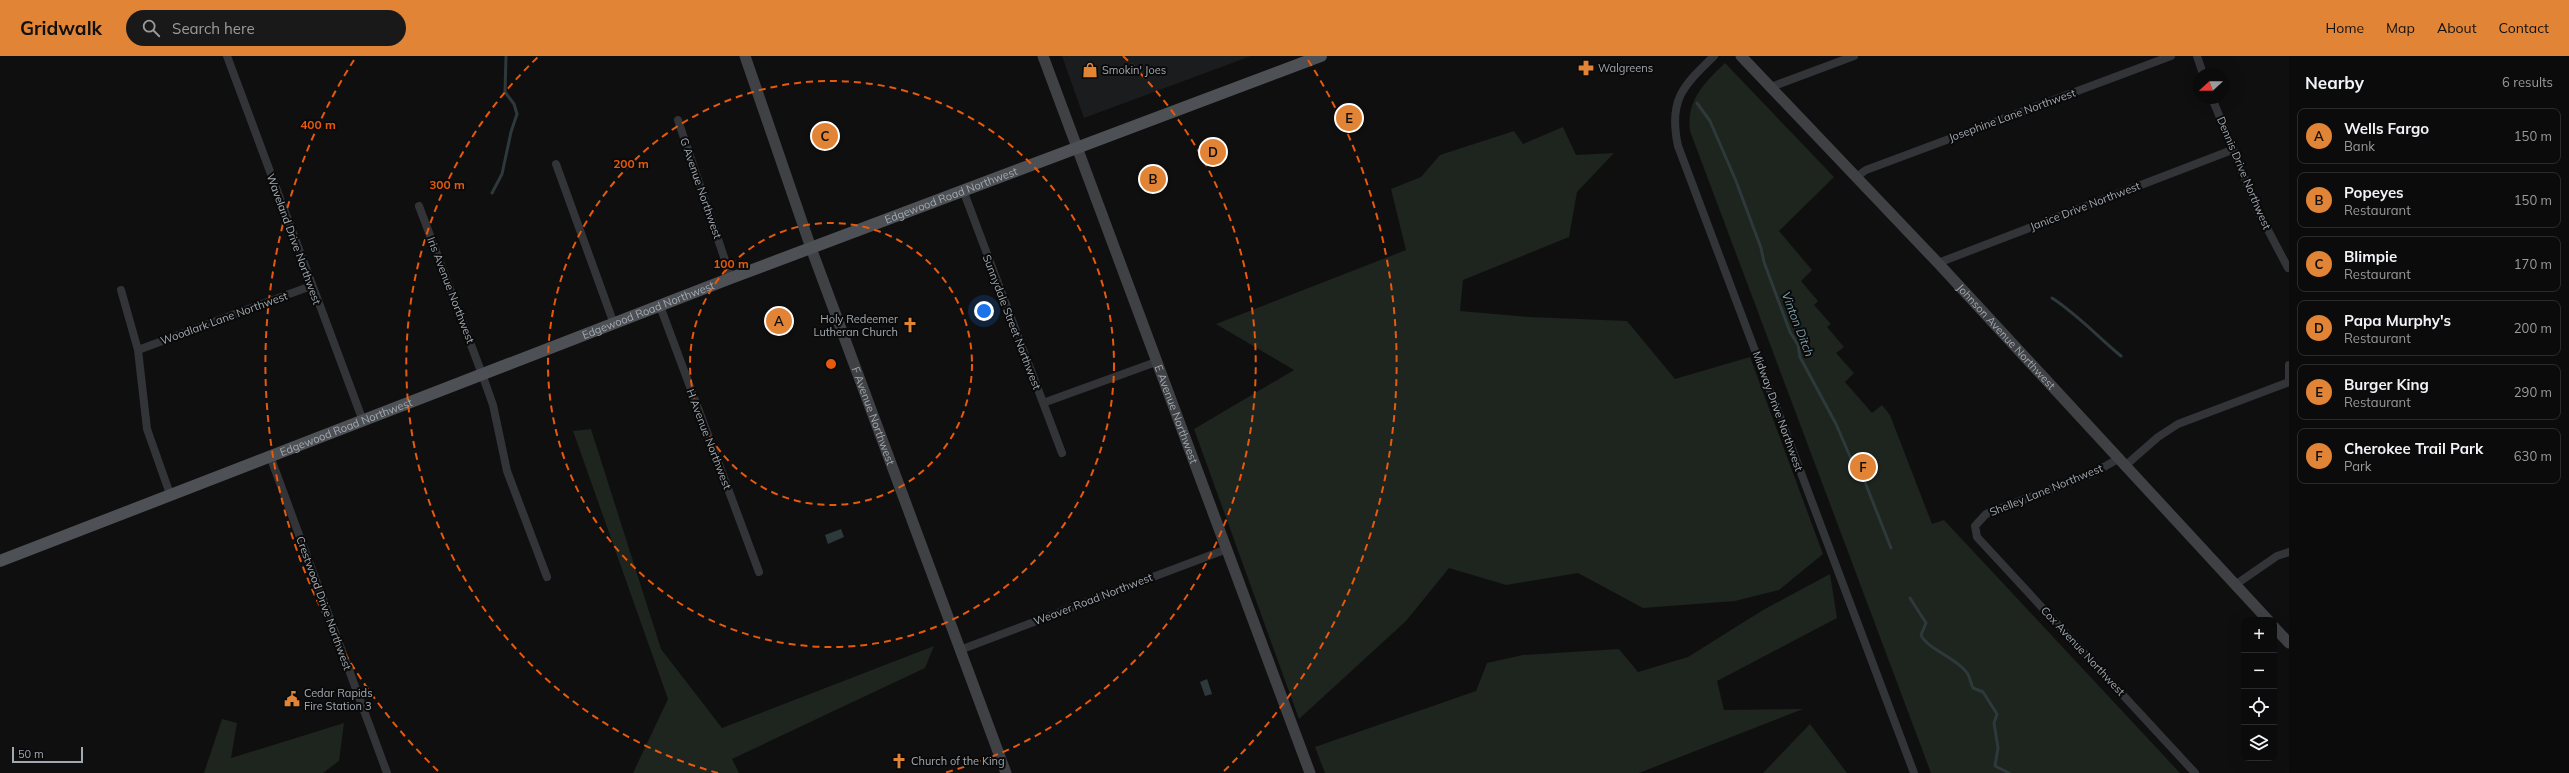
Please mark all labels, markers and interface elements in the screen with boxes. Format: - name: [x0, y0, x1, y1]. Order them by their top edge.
- search box: [126, 10, 406, 46]
- text: Gridwalk: [20, 16, 102, 40]
- icon: search: [140, 17, 162, 39]
- text: Search here: [172, 19, 255, 38]
- text: Home: [2325, 19, 2364, 37]
- text: Map: [2386, 19, 2415, 37]
- text: About: [2437, 19, 2477, 37]
- text: Contact: [2499, 19, 2549, 37]
- pharmacy icon: Walgreens: [1577, 59, 1595, 77]
- shop icon: Smokin' Joes: [1081, 61, 1099, 79]
- place label: Walgreens: [1598, 61, 1653, 75]
- place label: Smokin' Joes: [1102, 63, 1166, 77]
- north arrow: [2193, 68, 2229, 104]
- text: Nearby: [2305, 72, 2364, 93]
- text: 6 results: [2502, 74, 2553, 90]
- street label: Josephine Lane Northwest: [1947, 85, 2077, 144]
- pin: E: [1336, 103, 1362, 133]
- street label: Dennis Drive Northwest: [2214, 114, 2274, 232]
- text: 400 m: [300, 117, 336, 132]
- text: Wells Fargo: [2344, 119, 2429, 138]
- pin: C: [812, 121, 838, 151]
- text: A: [2314, 128, 2324, 144]
- text: 150 m: [2514, 128, 2552, 144]
- street label: G Avenue Northwest: [677, 136, 725, 240]
- pin: D: [1200, 137, 1226, 167]
- text: Bank: [2344, 138, 2375, 154]
- text: 200 m: [613, 156, 649, 171]
- street label: Edgewood Road Northwest: [883, 164, 1020, 227]
- pin: B: [1140, 164, 1166, 194]
- street label: Waveland Drive Northwest: [264, 172, 324, 306]
- text: 300 m: [429, 177, 465, 192]
- street label: Janice Drive Northwest: [2028, 179, 2142, 233]
- text: Popeyes: [2344, 183, 2404, 202]
- text: B: [2315, 192, 2323, 208]
- text: 150 m: [2514, 192, 2552, 208]
- text: Restaurant: [2344, 202, 2411, 218]
- street label: Iris Avenue Northwest: [424, 235, 478, 345]
- text: Blimpie: [2344, 247, 2397, 266]
- street label: Sunnydale Street Northwest: [980, 253, 1044, 392]
- text: 100 m: [713, 256, 749, 271]
- text: C: [2315, 256, 2323, 272]
- text: 170 m: [2514, 256, 2552, 272]
- text: Restaurant: [2344, 266, 2411, 282]
- street label: Edgewood Road Northwest: [580, 278, 716, 342]
- street label: Johnson Avenue Northwest: [1954, 281, 2058, 392]
- street label: Woodlark Lane Northwest: [159, 288, 290, 348]
- water label: Vinton Ditch: [1779, 289, 1817, 359]
- your location: [974, 301, 994, 321]
- pin: A: [766, 306, 792, 336]
- text: Papa Murphy's: [2344, 311, 2451, 330]
- place label: Holy Redeemer Lutheran Church: [814, 312, 898, 339]
- church icon: Holy Redeemer Lutheran Church: [901, 316, 919, 334]
- text: D: [2314, 320, 2324, 336]
- text: 200 m: [2514, 320, 2552, 336]
- text: Restaurant: [2344, 330, 2411, 346]
- street label: Midway Drive Northwest: [1750, 349, 1806, 473]
- centre of rings: [824, 357, 838, 371]
- street label: E Avenue Northwest: [1152, 363, 1201, 465]
- street label: F Avenue Northwest: [849, 365, 898, 467]
- text: Burger King: [2344, 375, 2429, 394]
- text: E: [2315, 384, 2323, 400]
- text: 290 m: [2514, 384, 2552, 400]
- street label: H Avenue Northwest: [683, 387, 735, 491]
- text: Restaurant: [2344, 394, 2411, 410]
- street label: Edgewood Road Northwest: [278, 395, 414, 459]
- text: Cherokee Trail Park: [2344, 439, 2483, 458]
- text: F: [2315, 448, 2323, 464]
- text: 630 m: [2514, 448, 2552, 464]
- pin: F: [1850, 452, 1876, 482]
- text: Park: [2344, 458, 2371, 474]
- street label: Shelley Lane Northwest: [1987, 461, 2105, 519]
- street label: Crestwood Drive Northwest: [293, 534, 355, 672]
- street label: Weaver Road Northwest: [1032, 570, 1155, 628]
- street label: Cox Avenue Northwest: [2038, 603, 2128, 699]
- map controls: [2241, 617, 2277, 761]
- button: +: [2241, 617, 2277, 653]
- button: −: [2241, 653, 2277, 689]
- place label: Cedar Rapids Fire Station 3: [304, 686, 373, 713]
- button: locate: [2241, 689, 2277, 725]
- public building icon: Cedar Rapids Fire Station 3: [283, 690, 301, 708]
- button: layers: [2241, 725, 2277, 761]
- scale bar: [12, 745, 83, 764]
- text: 50 m: [18, 747, 44, 761]
- church icon: Church of the King: [890, 752, 908, 770]
- place label: Church of the King: [911, 754, 1005, 768]

